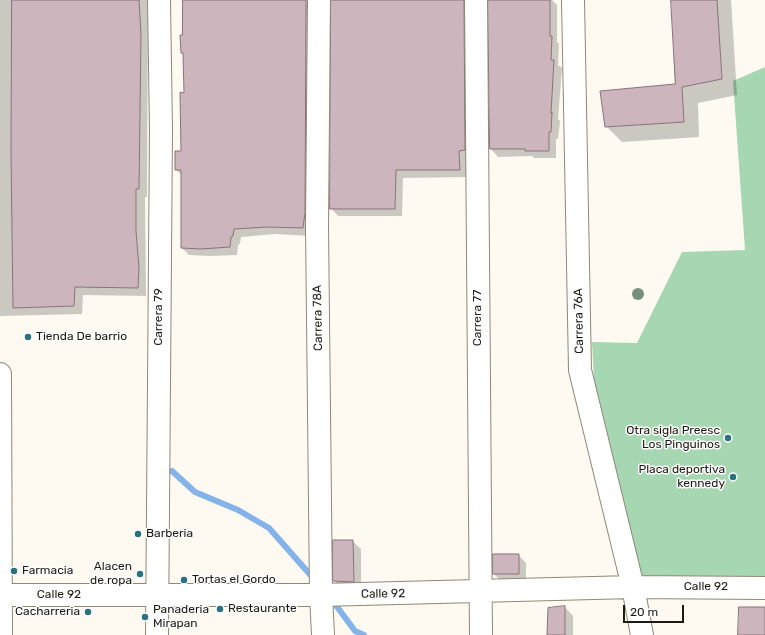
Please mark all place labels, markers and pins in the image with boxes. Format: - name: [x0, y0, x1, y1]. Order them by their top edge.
- place label: Tienda De barrio: [36, 330, 127, 344]
- marker: Tienda De barrio: [23, 332, 33, 342]
- place label: Otra sigla Preesc Los Pinguinos: [626, 424, 720, 452]
- marker: Otra sigla Preesc Los Pinguinos: [723, 433, 733, 443]
- place label: Placa deportiva kennedy: [638, 463, 725, 491]
- marker: Placa deportiva kennedy: [728, 472, 738, 482]
- place label: Barberia: [146, 527, 193, 541]
- marker: Barberia: [133, 529, 143, 539]
- place label: Alacen de ropa: [90, 560, 132, 588]
- place label: Farmacia: [22, 564, 73, 578]
- marker: Farmacia: [9, 566, 19, 576]
- marker: Alacen de ropa: [135, 569, 145, 579]
- place label: Tortas el Gordo: [192, 573, 276, 587]
- marker: Tortas el Gordo: [179, 575, 189, 585]
- place label: Restaurante: [228, 602, 297, 616]
- place label: Panaderia Mirapan: [153, 603, 209, 631]
- marker: Restaurante: [215, 604, 225, 614]
- place label: Cacharreria: [15, 605, 80, 619]
- marker: Cacharreria: [83, 607, 93, 617]
- marker: Panaderia Mirapan: [140, 612, 150, 622]

